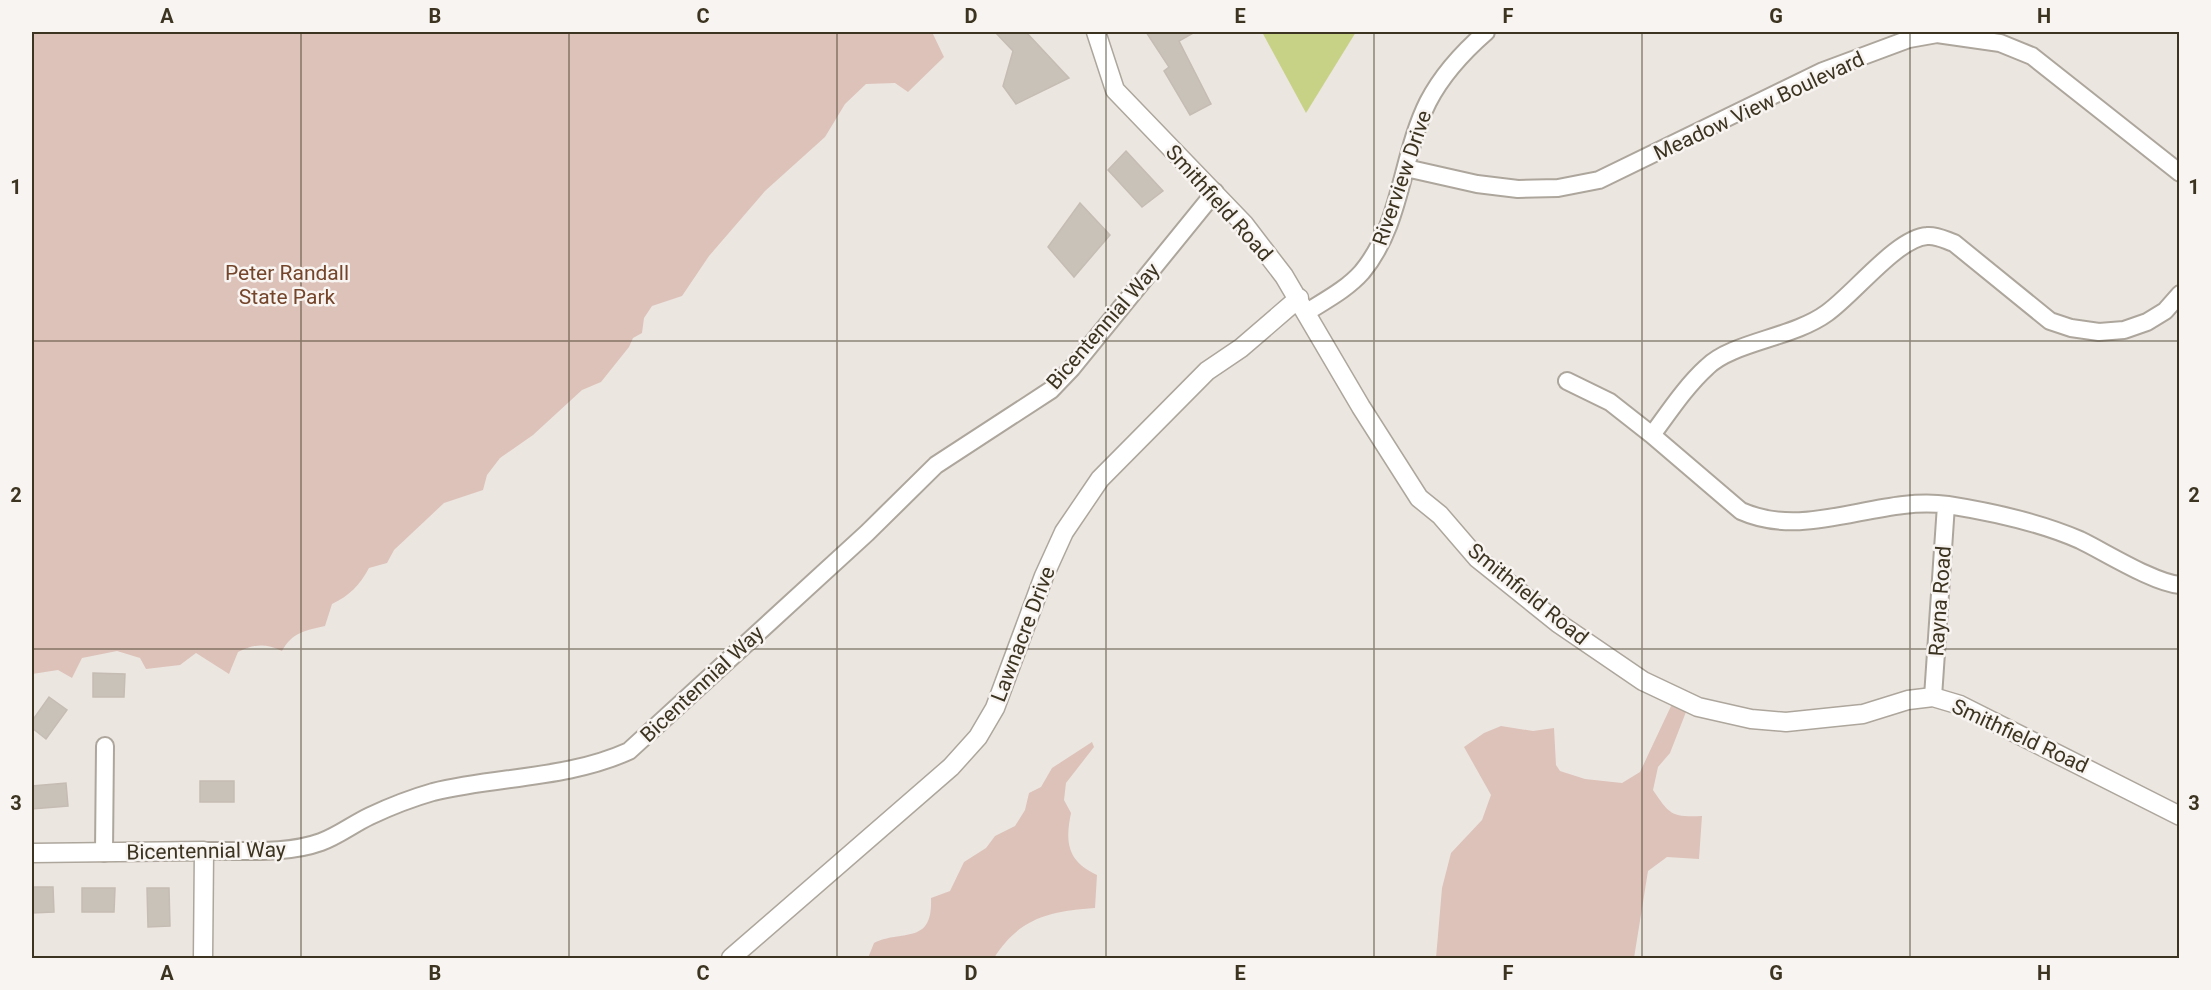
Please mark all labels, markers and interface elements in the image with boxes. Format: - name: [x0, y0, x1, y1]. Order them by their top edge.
- text: A: [160, 4, 174, 28]
- text: B: [429, 4, 441, 28]
- text: C: [696, 4, 710, 28]
- text: D: [965, 4, 978, 28]
- text: E: [1234, 4, 1246, 28]
- text: F: [1503, 4, 1514, 28]
- text: G: [1769, 4, 1783, 28]
- text: H: [2037, 4, 2051, 28]
- street label: Meadow View Boulevard: [1650, 47, 1868, 165]
- street label: Riverview Drive: [1368, 107, 1436, 249]
- street label: Smithfield Road: [1161, 140, 1277, 266]
- text: 1: [10, 175, 22, 199]
- text: 1: [2188, 175, 2200, 199]
- street label: Bicentennial Way: [1042, 258, 1164, 394]
- park label: Peter Randall State Park: [225, 261, 349, 309]
- text: 2: [10, 483, 22, 507]
- text: 2: [2188, 483, 2200, 507]
- street label: Smithfield Road: [1463, 538, 1593, 650]
- street label: Rayna Road: [1924, 545, 1956, 657]
- street label: Lawnacre Drive: [986, 563, 1060, 705]
- street label: Bicentennial Way: [636, 621, 769, 747]
- street label: Smithfield Road: [1948, 694, 2092, 778]
- text: 3: [10, 791, 22, 815]
- text: 3: [2188, 791, 2200, 815]
- street label: Bicentennial Way: [126, 838, 286, 864]
- text: A: [160, 961, 174, 985]
- text: B: [429, 961, 441, 985]
- text: C: [696, 961, 710, 985]
- text: D: [965, 961, 978, 985]
- text: E: [1234, 961, 1246, 985]
- text: F: [1503, 961, 1514, 985]
- text: G: [1769, 961, 1783, 985]
- text: H: [2037, 961, 2051, 985]

